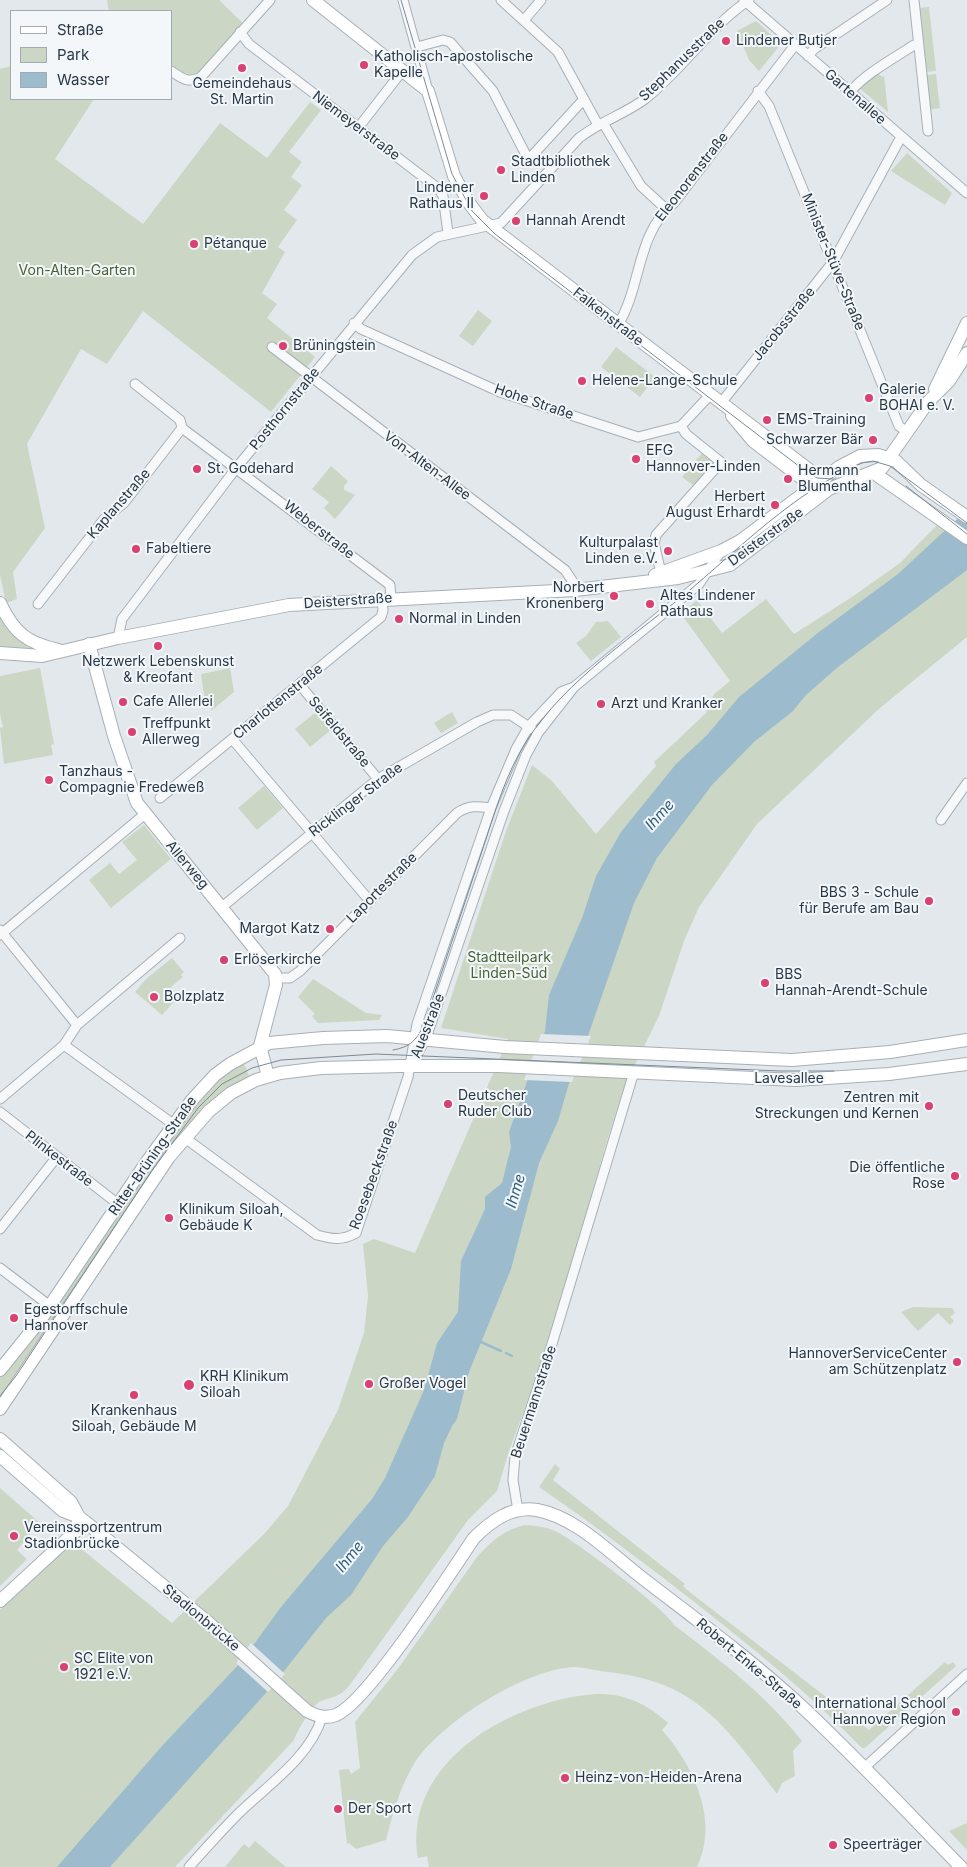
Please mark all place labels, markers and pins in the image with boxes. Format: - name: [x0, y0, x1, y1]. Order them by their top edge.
- place label: Lindener Butjer: [736, 33, 837, 49]
- marker: Lindener Butjer: [720, 35, 732, 47]
- place label: Katholisch-apostolische Kapelle: [374, 49, 533, 82]
- marker: Katholisch-apostolische Kapelle: [358, 59, 370, 71]
- marker: Gemeindehaus St. Martin: [236, 62, 248, 74]
- place label: Gemeindehaus St. Martin: [192, 76, 292, 108]
- place label: Stadtbibliothek Linden: [511, 154, 610, 186]
- marker: Stadtbibliothek Linden: [495, 164, 507, 176]
- place label: Lindener Rathaus II: [409, 180, 474, 212]
- marker: Lindener Rathaus II: [478, 190, 490, 202]
- place label: Hannah Arendt: [526, 213, 625, 229]
- marker: Hannah Arendt: [510, 215, 522, 227]
- place label: Pétanque: [204, 236, 267, 252]
- marker: Pétanque: [188, 238, 200, 250]
- place label: Brüningstein: [293, 338, 376, 354]
- marker: Brüningstein: [277, 340, 289, 352]
- place label: Helene-Lange-Schule: [592, 373, 737, 389]
- marker: Helene-Lange-Schule: [576, 375, 588, 387]
- place label: Galerie BOHAI e. V.: [879, 382, 955, 414]
- marker: Galerie BOHAI e. V.: [863, 392, 875, 404]
- place label: EMS-Training: [777, 412, 866, 428]
- marker: EMS-Training: [761, 414, 773, 426]
- place label: Schwarzer Bär: [766, 432, 863, 448]
- marker: Schwarzer Bär: [867, 434, 879, 446]
- place label: EFG Hannover-Linden: [646, 443, 760, 476]
- marker: EFG Hannover-Linden: [630, 453, 642, 465]
- place label: St. Godehard: [207, 461, 294, 477]
- marker: St. Godehard: [191, 463, 203, 475]
- place label: Hermann Blumenthal: [798, 463, 872, 496]
- marker: Hermann Blumenthal: [782, 473, 794, 485]
- place label: Herbert August Erhardt: [666, 489, 765, 522]
- marker: Herbert August Erhardt: [769, 499, 781, 511]
- place label: Kulturpalast Linden e.V.: [579, 535, 658, 568]
- place label: Fabeltiere: [146, 541, 211, 557]
- marker: Fabeltiere: [130, 543, 142, 555]
- marker: Kulturpalast Linden e.V.: [662, 545, 674, 557]
- place label: Norbert Kronenberg: [526, 580, 604, 612]
- place label: Altes Lindener Rathaus: [660, 588, 755, 620]
- marker: Norbert Kronenberg: [608, 590, 620, 602]
- marker: Altes Lindener Rathaus: [644, 598, 656, 610]
- place label: Normal in Linden: [409, 611, 521, 627]
- marker: Normal in Linden: [393, 613, 405, 625]
- marker: Netzwerk Lebenskunst & Kreofant: [152, 640, 164, 652]
- place label: Netzwerk Lebenskunst & Kreofant: [82, 654, 234, 686]
- place label: Cafe Allerlei: [133, 694, 213, 710]
- marker: Cafe Allerlei: [117, 696, 129, 708]
- place label: Arzt und Kranker: [611, 696, 723, 712]
- marker: Arzt und Kranker: [595, 698, 607, 710]
- place label: Treffpunkt Allerweg: [142, 716, 211, 749]
- marker: Treffpunkt Allerweg: [126, 726, 138, 738]
- place label: Tanzhaus - Compagnie Fredeweß: [59, 764, 204, 796]
- marker: Tanzhaus - Compagnie Fredeweß: [43, 774, 55, 786]
- place label: BBS 3 - Schule für Berufe am Bau: [799, 885, 919, 918]
- marker: BBS 3 - Schule für Berufe am Bau: [923, 895, 935, 907]
- place label: Margot Katz: [239, 921, 320, 937]
- marker: Margot Katz: [324, 923, 336, 935]
- place label: Erlöserkirche: [234, 952, 321, 968]
- marker: Erlöserkirche: [218, 954, 230, 966]
- place label: BBS Hannah-Arendt-Schule: [775, 967, 928, 1000]
- marker: BBS Hannah-Arendt-Schule: [759, 977, 771, 989]
- place label: Bolzplatz: [164, 989, 225, 1005]
- marker: Bolzplatz: [148, 991, 160, 1003]
- place label: Deutscher Ruder Club: [458, 1088, 532, 1120]
- place label: Zentren mit Streckungen und Kernen: [755, 1090, 919, 1122]
- marker: Deutscher Ruder Club: [442, 1098, 454, 1110]
- marker: Zentren mit Streckungen und Kernen: [923, 1100, 935, 1112]
- place label: Die öffentliche Rose: [849, 1160, 945, 1192]
- marker: Die öffentliche Rose: [949, 1170, 961, 1182]
- place label: Klinikum Siloah, Gebäude K: [179, 1202, 283, 1234]
- marker: Klinikum Siloah, Gebäude K: [163, 1212, 175, 1224]
- place label: Egestorffschule Hannover: [24, 1302, 128, 1334]
- marker: Egestorffschule Hannover: [8, 1312, 20, 1324]
- place label: HannoverServiceCenter am Schützenplatz: [788, 1346, 947, 1378]
- marker: HannoverServiceCenter am Schützenplatz: [951, 1356, 963, 1368]
- place label: KRH Klinikum Siloah: [200, 1369, 289, 1401]
- place label: Großer Vogel: [379, 1376, 466, 1392]
- marker: KRH Klinikum Siloah: [182, 1378, 196, 1392]
- marker: Großer Vogel: [363, 1378, 375, 1390]
- marker: Krankenhaus Siloah, Gebäude M: [128, 1389, 140, 1401]
- place label: Krankenhaus Siloah, Gebäude M: [71, 1403, 197, 1435]
- place label: Vereinssportzentrum Stadionbrücke: [24, 1520, 162, 1552]
- marker: Vereinssportzentrum Stadionbrücke: [8, 1530, 20, 1542]
- place label: SC Elite von 1921 e.V.: [74, 1651, 153, 1684]
- marker: SC Elite von 1921 e.V.: [58, 1661, 70, 1673]
- place label: International School Hannover Region: [814, 1696, 946, 1728]
- marker: International School Hannover Region: [950, 1706, 962, 1718]
- place label: Heinz-von-Heiden-Arena: [575, 1770, 742, 1786]
- marker: Heinz-von-Heiden-Arena: [559, 1772, 571, 1784]
- place label: Der Sport: [348, 1801, 411, 1817]
- marker: Der Sport: [332, 1803, 344, 1815]
- place label: Speerträger: [843, 1837, 922, 1853]
- marker: Speerträger: [827, 1839, 839, 1851]

